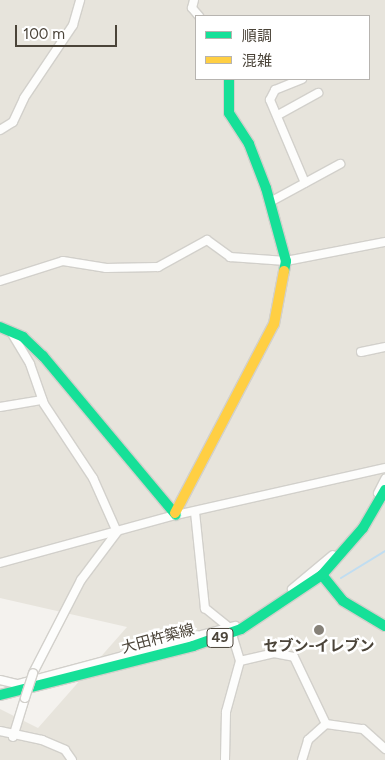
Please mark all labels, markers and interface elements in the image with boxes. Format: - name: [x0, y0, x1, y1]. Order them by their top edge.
- scale bar: [18, 15, 120, 47]
- legend: [195, 15, 370, 80]
- text: 100 m: [23, 25, 65, 43]
- text: 順調: [242, 27, 272, 45]
- text: 混雑: [242, 52, 272, 70]
- street label: 大田杵築線: [119, 621, 197, 657]
- marker: セブン-イレブン: [313, 624, 325, 636]
- road number: 49: [206, 626, 234, 650]
- place label: セブン-イレブン: [263, 638, 375, 656]

